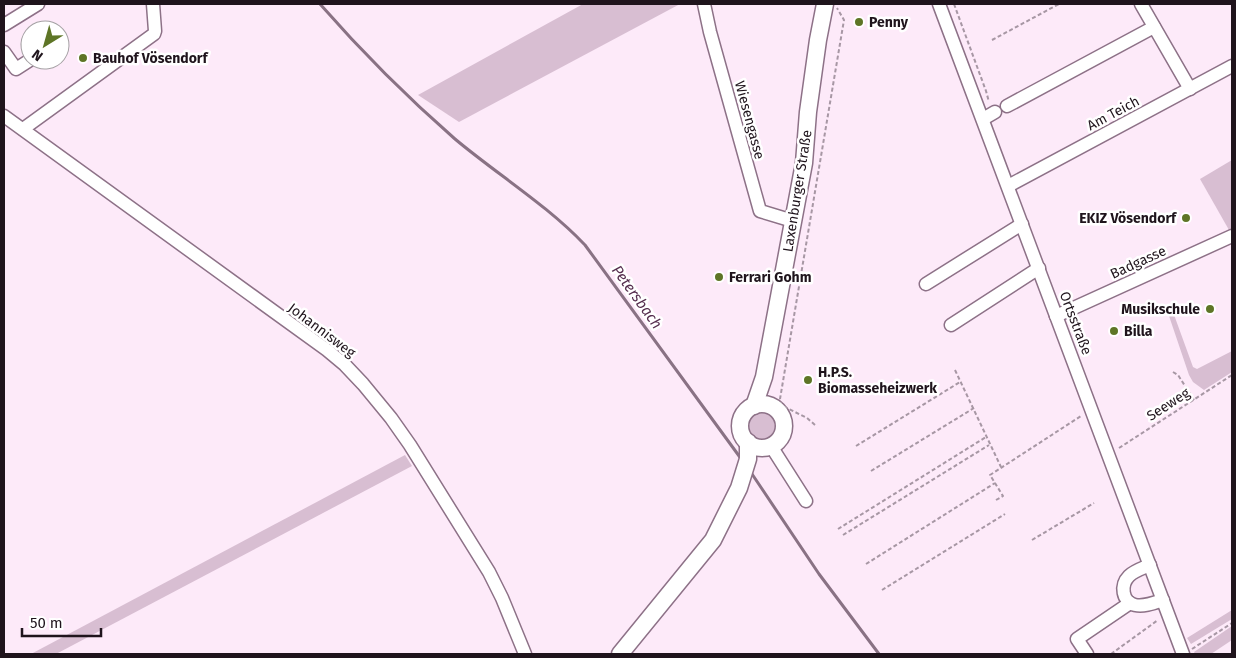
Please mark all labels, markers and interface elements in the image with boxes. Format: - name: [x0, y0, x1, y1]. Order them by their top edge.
- place label: Penny: [869, 14, 909, 31]
- marker: Penny: [853, 16, 865, 28]
- north arrow: [20, 20, 70, 70]
- text: N: [29, 45, 46, 65]
- place label: Bauhof Vösendorf: [93, 50, 209, 67]
- marker: Bauhof Vösendorf: [77, 52, 89, 64]
- street label: Wiesengasse: [731, 79, 768, 161]
- street label: Am Teich: [1084, 93, 1142, 134]
- street label: Laxenburger Straße: [779, 129, 816, 253]
- place label: EKIZ Vösendorf: [1079, 210, 1178, 227]
- marker: EKIZ Vösendorf: [1180, 212, 1192, 224]
- street label: Badgasse: [1108, 242, 1169, 283]
- water label: Petersbach: [608, 262, 666, 332]
- place label: Ferrari Gohm: [729, 269, 812, 286]
- marker: Ferrari Gohm: [713, 271, 725, 283]
- street label: Ortsstraße: [1056, 289, 1095, 357]
- street label: Johannisweg: [285, 300, 359, 362]
- place label: Musikschule: [1121, 301, 1200, 318]
- marker: Musikschule: [1204, 303, 1216, 315]
- place label: Billa: [1124, 323, 1153, 340]
- marker: Billa: [1108, 325, 1120, 337]
- place label: H.P.S. Biomasseheizwerk: [818, 364, 937, 397]
- marker: H.P.S. Biomasseheizwerk: [802, 374, 814, 386]
- street label: Seeweg: [1144, 384, 1194, 425]
- scale bar: [22, 606, 101, 638]
- text: 50 m: [30, 614, 63, 632]

